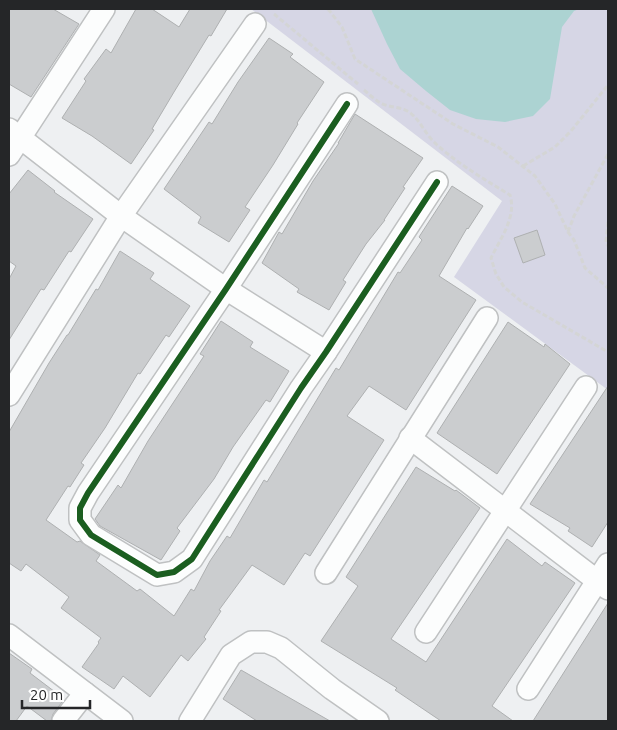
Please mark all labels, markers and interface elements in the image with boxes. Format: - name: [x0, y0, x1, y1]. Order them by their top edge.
- scale bar: [22, 678, 90, 710]
- text: 20 m: [30, 686, 63, 703]

